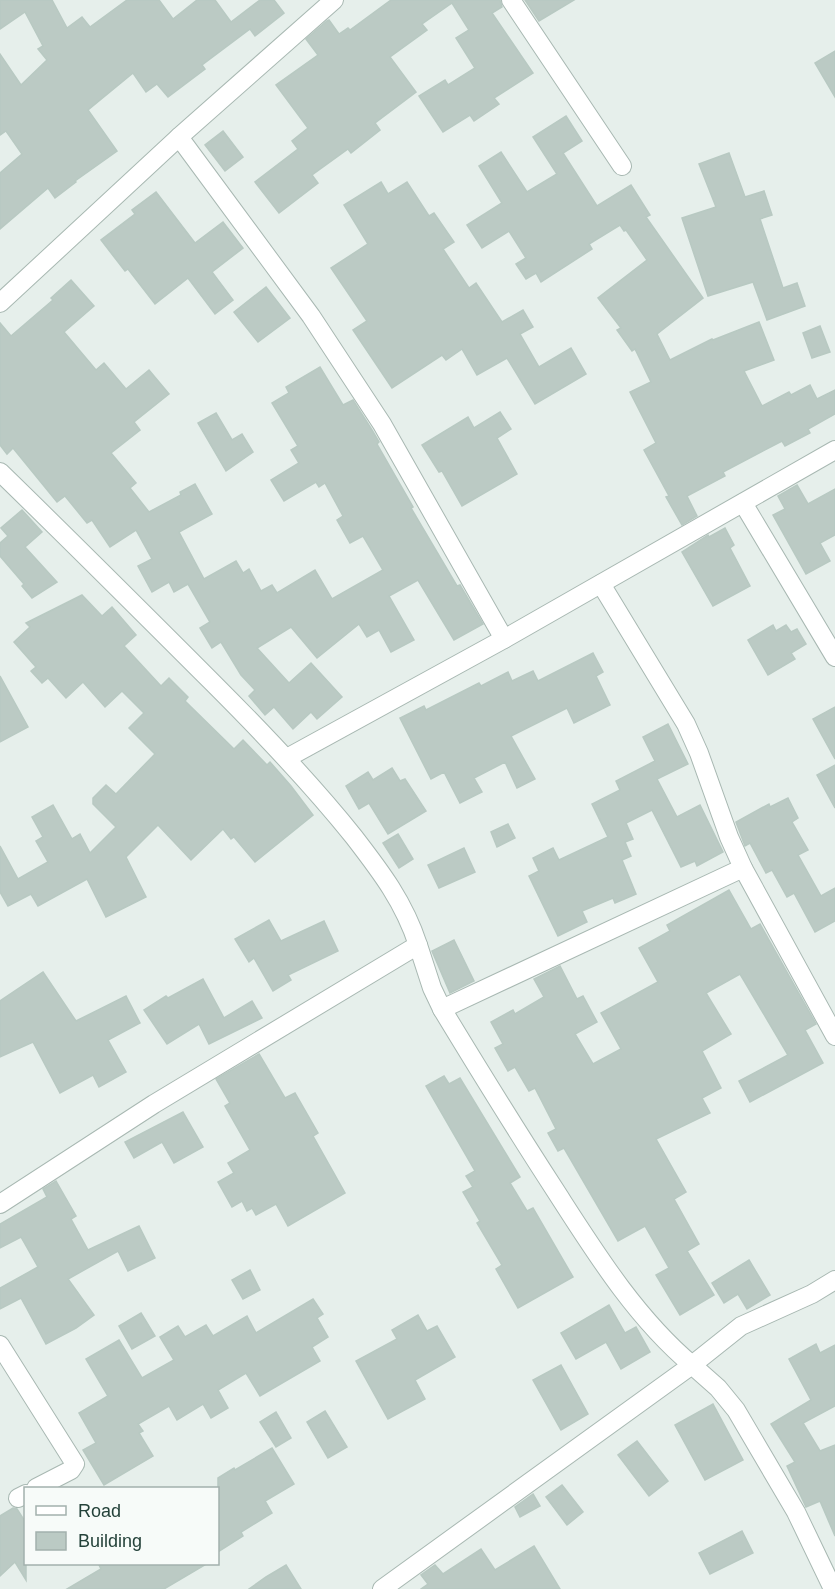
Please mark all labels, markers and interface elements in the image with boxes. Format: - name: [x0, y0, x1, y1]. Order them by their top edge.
- legend: [24, 1487, 219, 1565]
- text: Road: [78, 1501, 121, 1521]
- text: Building: [78, 1531, 142, 1551]

